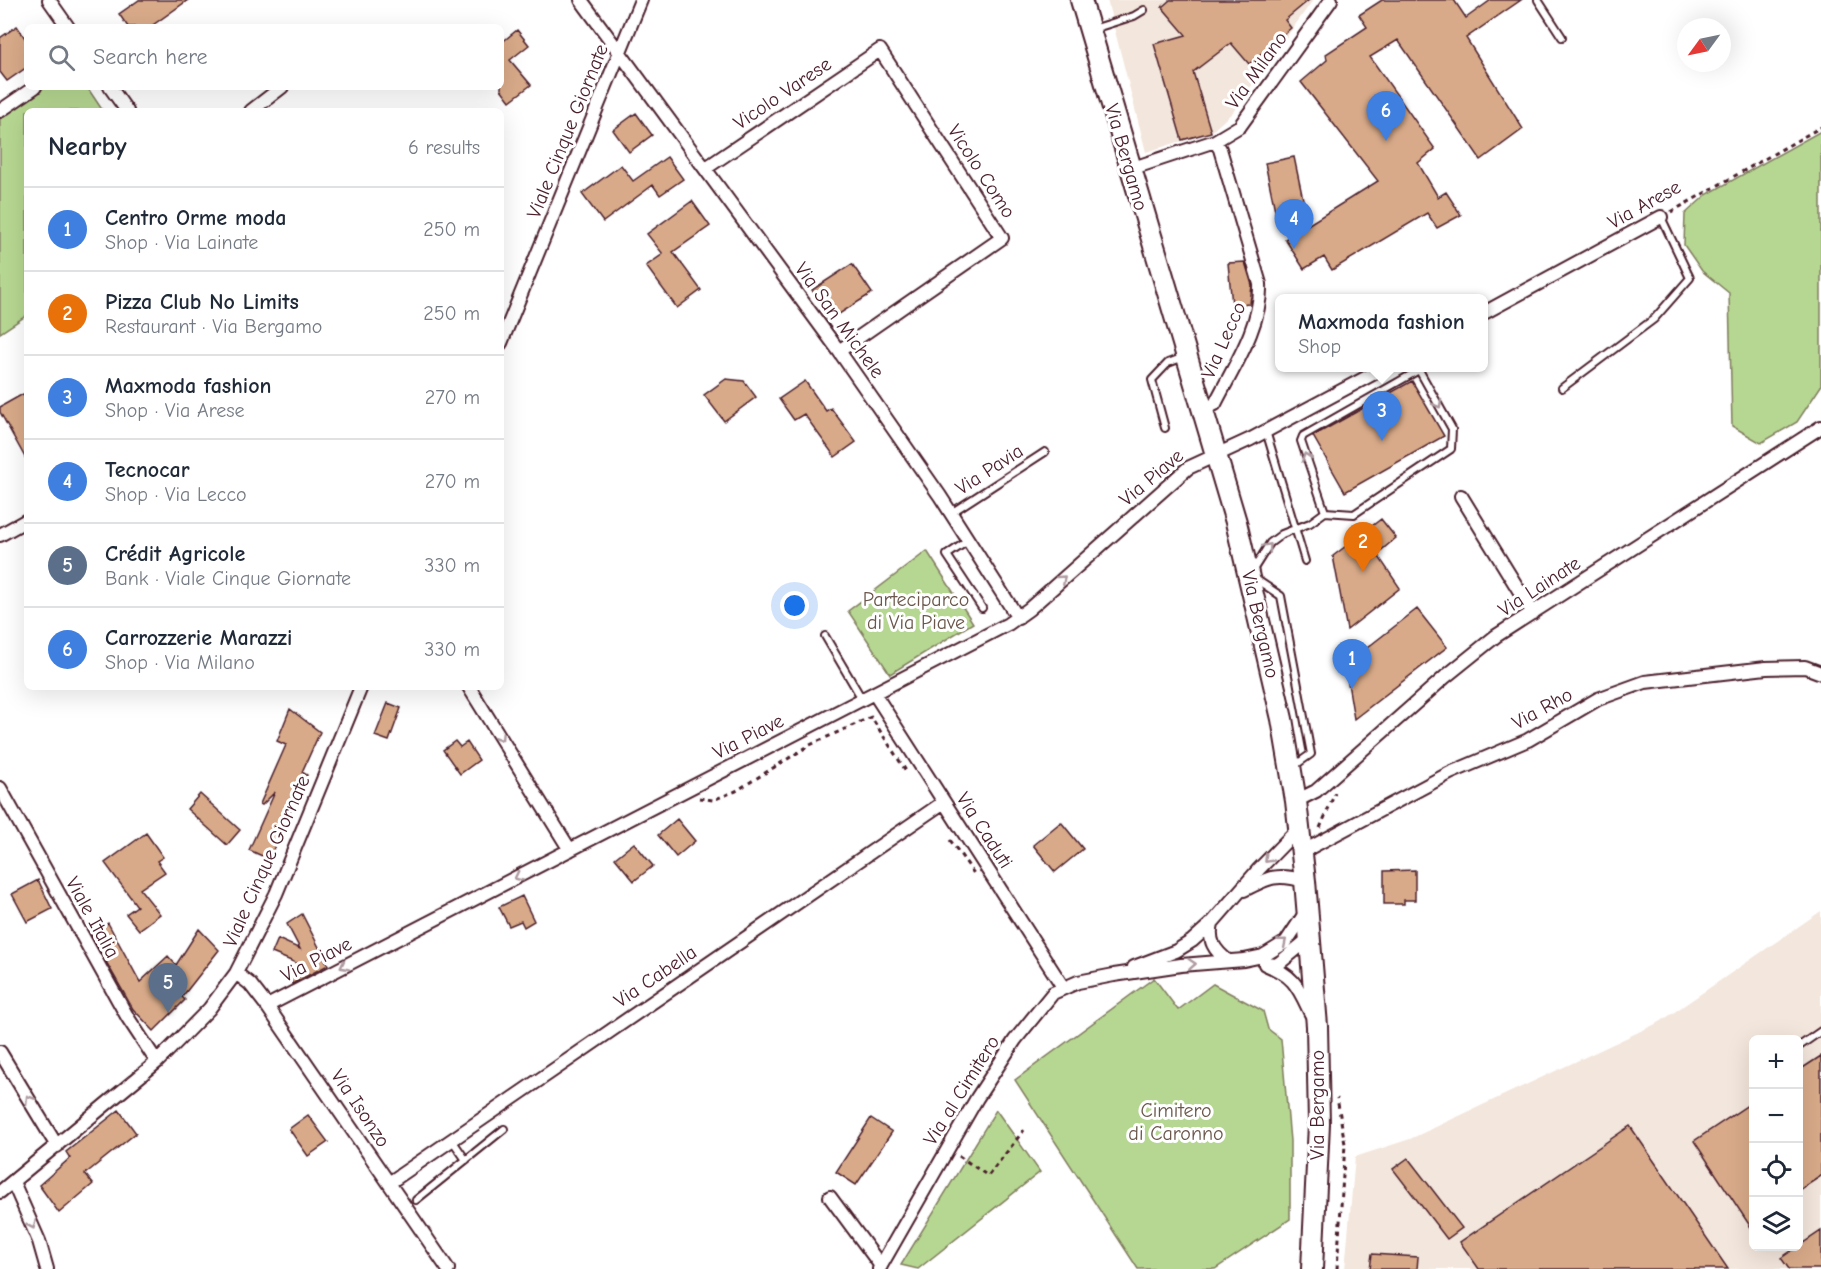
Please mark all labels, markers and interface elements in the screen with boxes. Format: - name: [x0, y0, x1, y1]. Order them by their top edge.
- north arrow: [1677, 18, 1731, 72]
- search box: [24, 24, 504, 90]
- street label: Via Milano: [1221, 27, 1292, 113]
- icon: search: [45, 41, 78, 74]
- street label: Viale Cinque Giornate: [522, 41, 613, 222]
- text: Search here: [93, 44, 208, 70]
- street label: Vicolo Varese: [729, 52, 836, 135]
- pin: 6: [1366, 92, 1406, 141]
- street label: Via Bergamo: [1100, 101, 1153, 213]
- street label: Vicolo Como: [943, 120, 1020, 222]
- text: Nearby: [48, 132, 127, 162]
- text: 6 results: [408, 136, 480, 159]
- street label: Via Arese: [1604, 175, 1685, 234]
- pin: 4: [1274, 200, 1314, 249]
- text: Centro Orme moda: [105, 205, 287, 231]
- text: 1: [64, 218, 71, 241]
- text: 250 m: [423, 218, 480, 241]
- text: Shop · Via Lainate: [105, 231, 258, 254]
- street label: Via San Michele: [790, 258, 889, 383]
- text: Pizza Club No Limits: [105, 289, 299, 315]
- popup: [1275, 294, 1488, 372]
- street label: Via Lecco: [1196, 298, 1251, 382]
- text: 2: [63, 302, 72, 325]
- text: 250 m: [423, 302, 480, 325]
- text: Maxmoda fashion: [1298, 309, 1465, 335]
- text: Restaurant · Via Bergamo: [105, 315, 322, 338]
- text: Shop: [1298, 335, 1341, 358]
- text: Maxmoda fashion: [105, 373, 272, 399]
- text: 3: [63, 386, 72, 409]
- text: 270 m: [425, 386, 480, 409]
- pin: 3: [1362, 392, 1402, 441]
- one-way arrow: [1431, 397, 1442, 408]
- text: Shop · Via Arese: [105, 399, 245, 422]
- street label: Via Pavia: [951, 439, 1027, 500]
- street label: Via Piave: [1115, 444, 1188, 511]
- one-way arrow: [1301, 452, 1314, 463]
- text: Tecnocar: [105, 457, 190, 483]
- text: 4: [63, 470, 72, 493]
- text: 270 m: [425, 470, 480, 493]
- text: Shop · Via Lecco: [105, 483, 247, 506]
- pin: 2: [1344, 522, 1382, 572]
- text: Crédit Agricole: [105, 541, 245, 567]
- one-way arrow: [1261, 544, 1272, 554]
- street label: Via Lainate: [1494, 551, 1585, 621]
- text: 5: [62, 554, 73, 577]
- text: 330 m: [424, 554, 480, 577]
- text: Bank · Viale Cinque Giornate: [105, 567, 351, 590]
- street label: Via Bergamo: [1237, 568, 1284, 680]
- one-way arrow: [1055, 576, 1066, 587]
- park label: Parteciparco di Via Piave: [863, 588, 969, 634]
- your location: [780, 591, 809, 620]
- text: Carrozzerie Marazzi: [105, 625, 292, 651]
- text: 6: [62, 638, 73, 661]
- text: 330 m: [424, 638, 480, 661]
- pin: 1: [1332, 640, 1372, 689]
- text: Shop · Via Milano: [105, 651, 255, 674]
- street label: Via Rho: [1508, 683, 1576, 734]
- street label: Via Piave: [709, 709, 787, 764]
- one-way arrow: [492, 731, 504, 741]
- street label: Viale Cinque Giornate: [218, 772, 315, 951]
- street label: Via Caduti: [952, 788, 1018, 873]
- one-way arrow: [1265, 851, 1276, 862]
- one-way arrow: [513, 870, 524, 881]
- street label: Viale Italia: [61, 873, 124, 962]
- street label: Via Piave: [277, 932, 355, 987]
- one-way arrow: [1276, 938, 1287, 949]
- street label: Via Cabella: [610, 940, 701, 1012]
- one-way arrow: [1187, 958, 1196, 971]
- one-way arrow: [340, 959, 351, 970]
- pin: 5: [148, 964, 188, 1013]
- street label: Via al Cimitero: [919, 1031, 1004, 1149]
- map controls: [1749, 1035, 1803, 1251]
- button: +: [1749, 1035, 1803, 1089]
- street label: Via Bergamo: [1306, 1050, 1329, 1160]
- street label: Via Isonzo: [326, 1065, 395, 1152]
- button: −: [1749, 1089, 1803, 1143]
- one-way arrow: [24, 1095, 36, 1105]
- park label: Cimitero di Caronno: [1128, 1099, 1224, 1145]
- button: locate: [1749, 1143, 1803, 1197]
- button: layers: [1749, 1197, 1803, 1251]
- one-way arrow: [24, 1218, 36, 1229]

